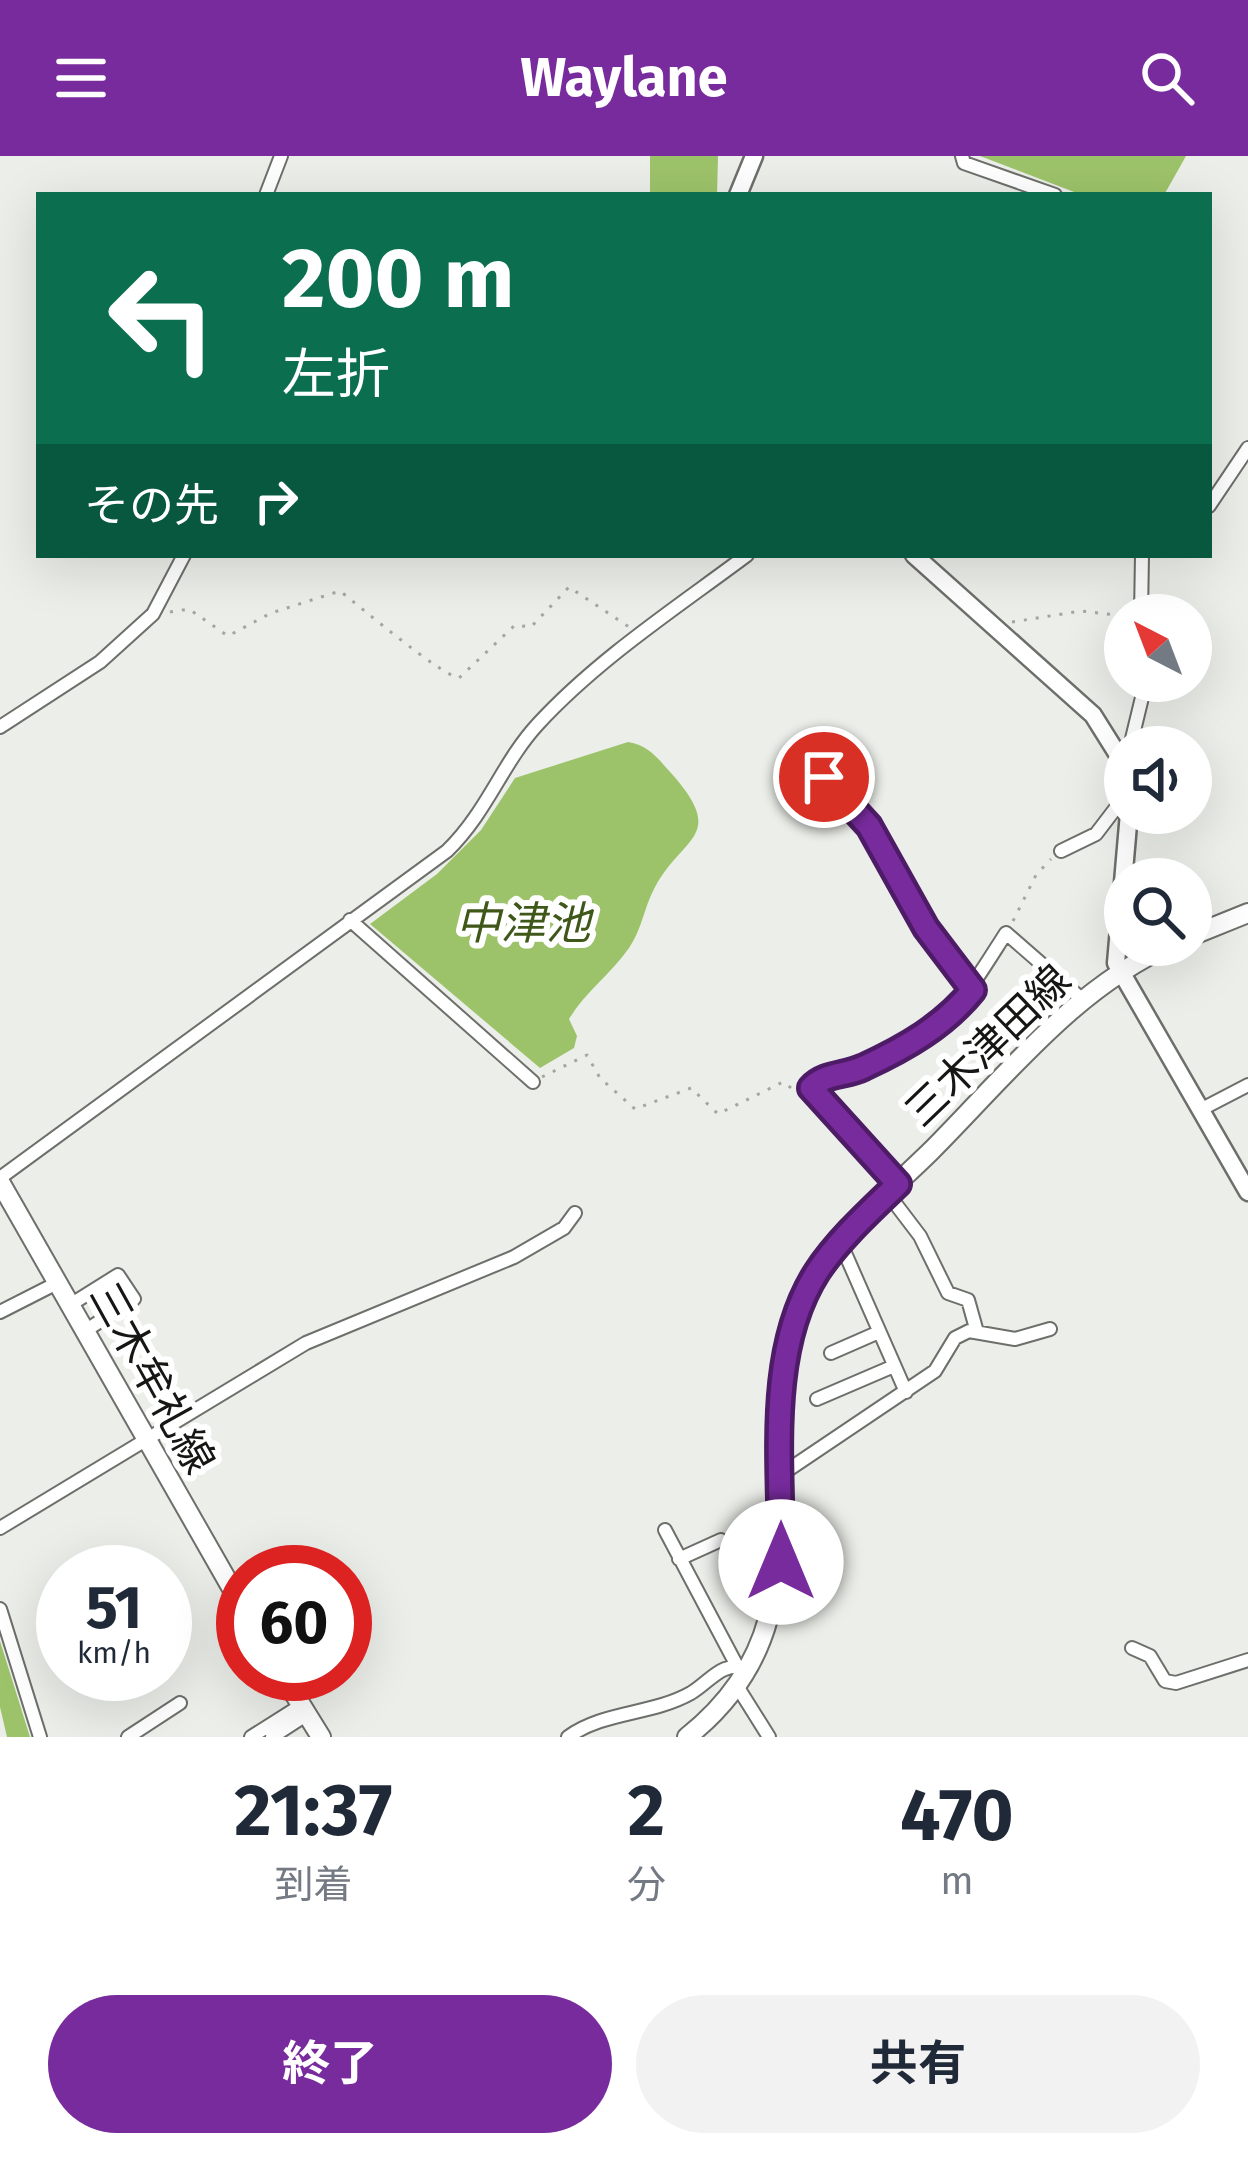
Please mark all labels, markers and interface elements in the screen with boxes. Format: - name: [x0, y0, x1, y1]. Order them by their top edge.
- icon: menu: [48, 45, 114, 111]
- icon: search: [1134, 45, 1200, 111]
- text: Waylane: [520, 46, 728, 110]
- text: 200 m: [282, 228, 515, 329]
- icon: left: [84, 240, 240, 396]
- text: 左折: [282, 343, 390, 407]
- icon: right: [243, 468, 309, 534]
- text: その先: [84, 479, 219, 533]
- north arrow: [1104, 594, 1212, 702]
- map controls: [1104, 594, 1212, 966]
- pin: [773, 726, 875, 828]
- button: sound: [1104, 726, 1212, 834]
- icon: arrive: [791, 744, 857, 810]
- button: search: [1104, 858, 1212, 966]
- water label: 中津池: [455, 897, 594, 951]
- street label: 三木津田線: [895, 955, 1081, 1137]
- street label: 三木牟礼線: [79, 1274, 225, 1482]
- position arrow: [718, 1499, 844, 1625]
- speed limit sign: 60: [216, 1545, 372, 1701]
- text: 51: [86, 1572, 142, 1644]
- text: km/h: [77, 1635, 151, 1671]
- text: 21:37: [234, 1768, 393, 1854]
- text: 2: [628, 1768, 665, 1854]
- text: 470: [900, 1773, 1014, 1859]
- text: m: [940, 1858, 974, 1904]
- text: 到着: [274, 1862, 352, 1908]
- text: 分: [627, 1862, 666, 1908]
- button: 終了: [48, 1995, 612, 2133]
- button: 共有: [636, 1995, 1200, 2133]

